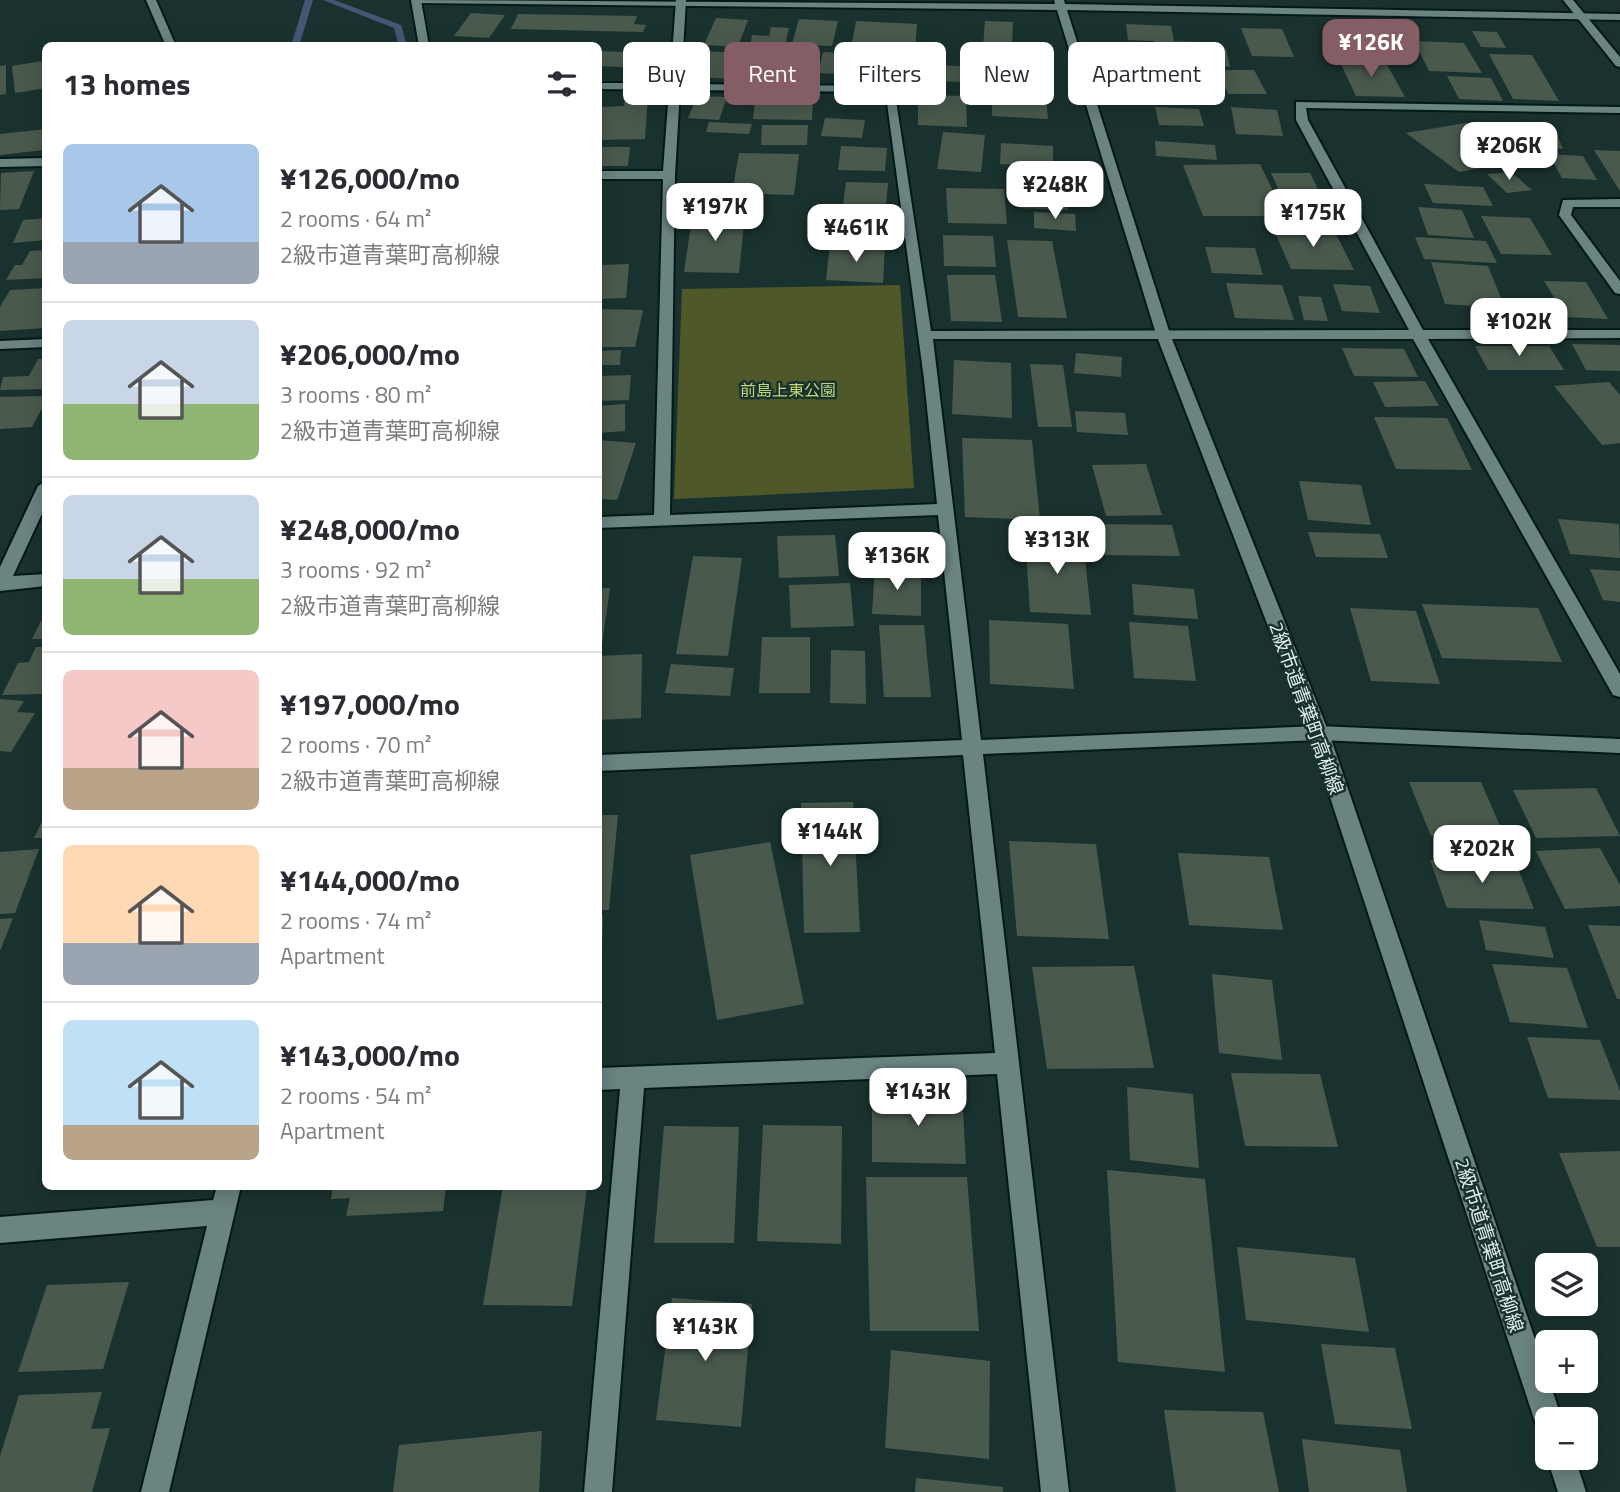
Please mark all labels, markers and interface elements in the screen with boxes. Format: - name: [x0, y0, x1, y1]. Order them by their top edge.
- pin: ¥126K: [1322, 20, 1420, 79]
- text: ¥126K: [1338, 24, 1404, 59]
- chip: Buy: [623, 42, 710, 105]
- chip: Rent: [724, 42, 820, 105]
- chip: Filters: [834, 42, 946, 105]
- chip: New: [960, 42, 1054, 105]
- chip: Apartment: [1068, 42, 1225, 105]
- text: 13 homes: [63, 61, 190, 107]
- icon: filters: [543, 65, 581, 103]
- pin: ¥206K: [1460, 122, 1558, 182]
- text: ¥206K: [1476, 127, 1542, 162]
- text: ¥126,000/mo: [280, 155, 460, 201]
- pin: ¥248K: [1006, 162, 1104, 221]
- text: ¥248K: [1022, 166, 1088, 201]
- icon: home: [119, 172, 203, 256]
- pin: ¥197K: [666, 184, 764, 243]
- text: ¥197K: [682, 188, 748, 223]
- pin: ¥175K: [1264, 190, 1362, 249]
- text: ¥175K: [1280, 194, 1346, 229]
- text: 2 rooms · 64 m²: [280, 201, 431, 236]
- pin: ¥461K: [807, 204, 905, 264]
- text: ¥461K: [823, 209, 889, 244]
- text: 2級市道青葉町高柳線: [280, 237, 500, 272]
- pin: ¥102K: [1470, 298, 1568, 358]
- text: ¥102K: [1486, 303, 1552, 338]
- text: ¥206,000/mo: [280, 331, 460, 377]
- icon: home: [119, 348, 203, 432]
- text: 3 rooms · 80 m²: [280, 377, 431, 412]
- park label: 前島上東公園: [740, 378, 836, 402]
- text: 2級市道青葉町高柳線: [280, 413, 500, 448]
- text: ¥248,000/mo: [280, 506, 460, 552]
- pin: ¥313K: [1008, 516, 1106, 576]
- text: ¥313K: [1024, 521, 1090, 556]
- icon: home: [119, 523, 203, 607]
- pin: ¥136K: [848, 532, 946, 592]
- text: ¥136K: [864, 537, 930, 572]
- text: 3 rooms · 92 m²: [280, 552, 431, 587]
- text: 2級市道青葉町高柳線: [280, 588, 500, 623]
- street label: 2級市道青葉町高柳線: [1262, 618, 1352, 798]
- text: ¥197,000/mo: [280, 681, 460, 727]
- icon: home: [119, 698, 203, 782]
- text: 2 rooms · 70 m²: [280, 727, 431, 762]
- text: 2級市道青葉町高柳線: [280, 763, 500, 798]
- pin: ¥144K: [781, 808, 879, 868]
- text: ¥144K: [797, 813, 863, 848]
- pin: ¥202K: [1433, 826, 1531, 885]
- text: ¥202K: [1449, 830, 1515, 865]
- text: ¥144,000/mo: [280, 857, 460, 903]
- icon: home: [119, 873, 203, 957]
- text: 2 rooms · 74 m²: [280, 903, 431, 938]
- text: Apartment: [280, 938, 385, 973]
- text: ¥143,000/mo: [280, 1032, 460, 1078]
- icon: home: [119, 1048, 203, 1132]
- pin: ¥143K: [869, 1068, 967, 1128]
- text: ¥143K: [885, 1073, 951, 1108]
- text: 2 rooms · 54 m²: [280, 1078, 431, 1113]
- text: Apartment: [280, 1113, 385, 1148]
- street label: 2級市道青葉町高柳線: [1448, 1154, 1532, 1336]
- map controls: [1535, 1253, 1598, 1470]
- button: layers: [1535, 1253, 1598, 1316]
- pin: ¥143K: [656, 1304, 754, 1363]
- text: ¥143K: [672, 1308, 738, 1343]
- button: +: [1535, 1330, 1598, 1393]
- button: −: [1535, 1407, 1598, 1470]

